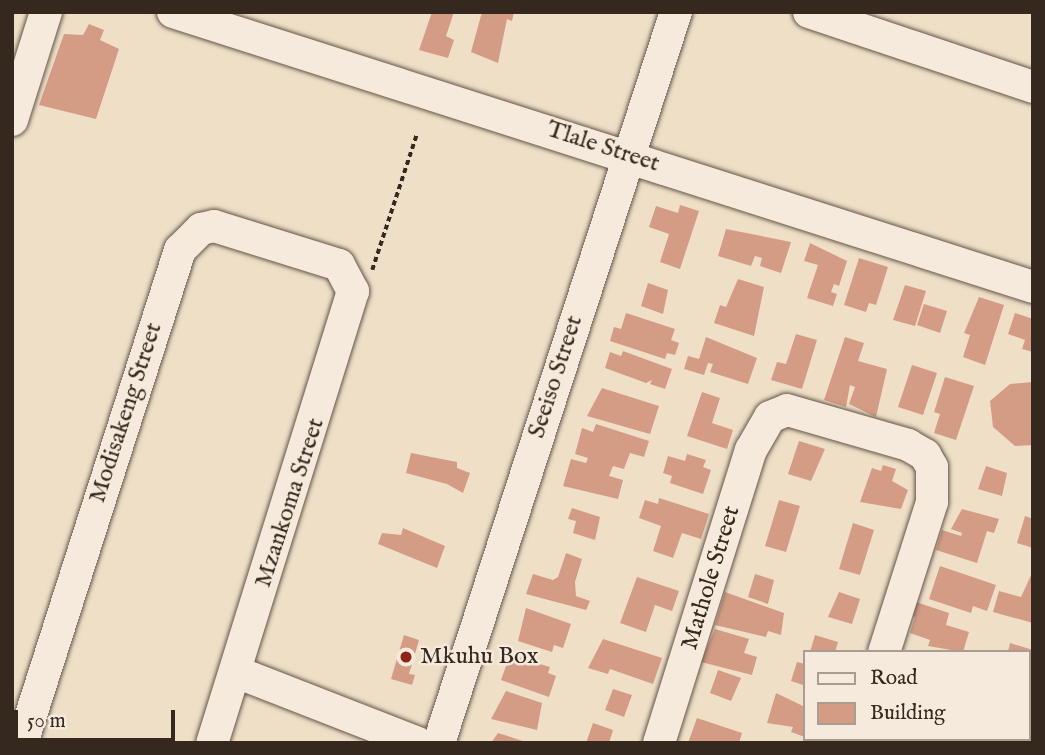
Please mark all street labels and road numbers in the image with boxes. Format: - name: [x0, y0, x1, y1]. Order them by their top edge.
- street label: Tlale Street: [543, 115, 663, 179]
- street label: Seeiso Street: [523, 312, 589, 442]
- street label: Modisakeng Street: [83, 319, 169, 507]
- street label: Mzankoma Street: [249, 415, 331, 591]
- street label: Mathole Street: [675, 503, 747, 653]

